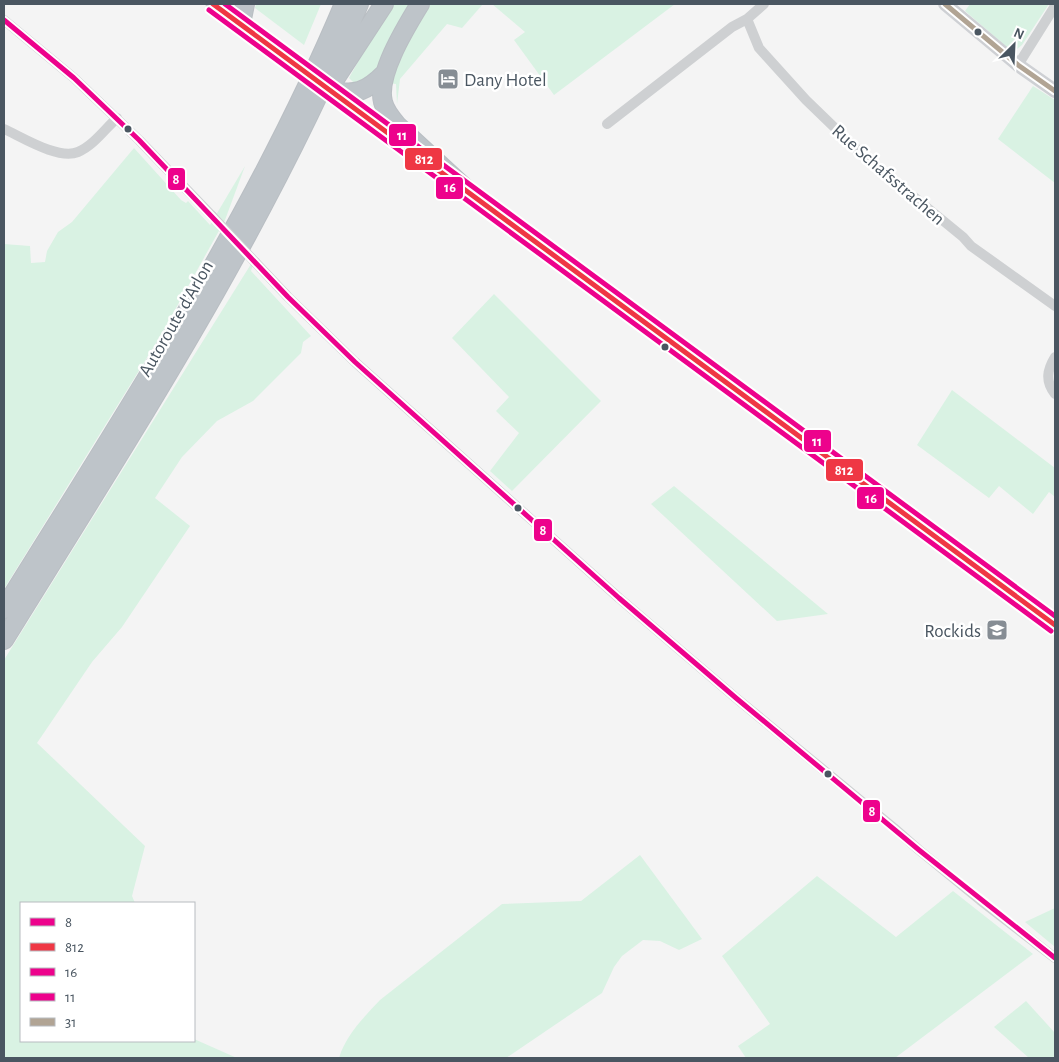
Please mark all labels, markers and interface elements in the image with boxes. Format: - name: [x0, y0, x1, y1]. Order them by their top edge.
- north arrow: [989, 20, 1039, 70]
- text: N: [1012, 26, 1026, 42]
- unlabelled marker: [973, 27, 983, 37]
- hotel icon: Dany Hotel: [436, 67, 460, 91]
- place label: Dany Hotel: [464, 71, 547, 90]
- street label: Rue Schafsstrachen: [828, 121, 948, 229]
- line badge: 11: [388, 123, 417, 147]
- unlabelled marker: [123, 124, 133, 134]
- text: 11: [397, 129, 407, 143]
- line badge: 812: [404, 147, 443, 171]
- text: 812: [415, 153, 434, 167]
- line badge: 8: [167, 167, 186, 191]
- text: 8: [173, 173, 180, 187]
- line badge: 16: [435, 176, 464, 200]
- text: 16: [444, 181, 456, 195]
- street label: Autoroute d'Arlon: [135, 257, 217, 380]
- unlabelled marker: [660, 342, 670, 352]
- line badge: 11: [803, 429, 832, 453]
- text: 11: [812, 435, 822, 449]
- line badge: 812: [825, 458, 864, 482]
- text: 812: [835, 464, 854, 478]
- line badge: 16: [856, 486, 885, 510]
- text: 16: [865, 492, 877, 506]
- unlabelled marker: [513, 503, 523, 513]
- line badge: 8: [533, 518, 553, 542]
- text: 8: [540, 524, 547, 538]
- school or university icon: Rockids: [985, 618, 1009, 642]
- place label: Rockids: [924, 622, 981, 641]
- unlabelled marker: [823, 769, 833, 779]
- line badge: 8: [862, 799, 881, 823]
- text: 8: [869, 805, 876, 819]
- legend: [20, 902, 195, 1042]
- text: 8: [65, 915, 72, 930]
- text: 812: [65, 940, 84, 955]
- text: 16: [65, 965, 77, 980]
- text: 11: [65, 990, 75, 1005]
- text: 31: [65, 1015, 76, 1030]

